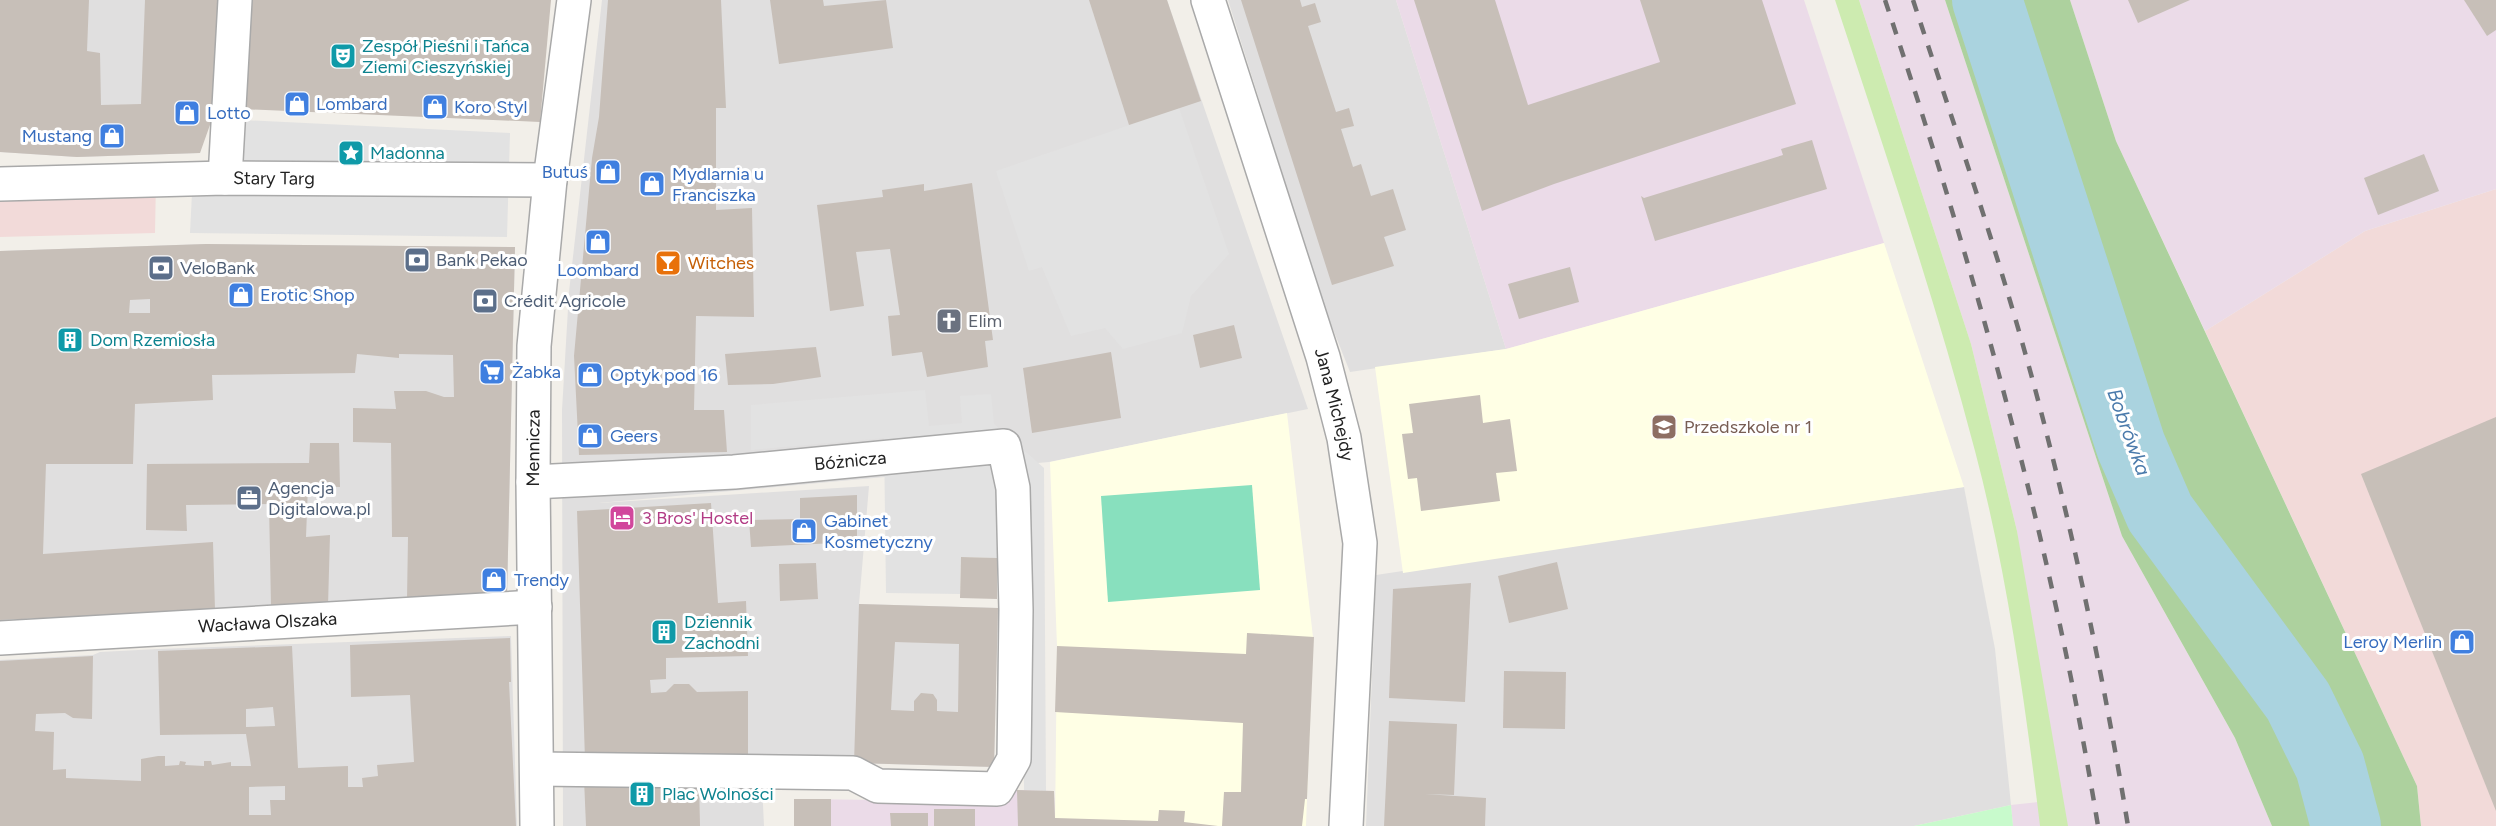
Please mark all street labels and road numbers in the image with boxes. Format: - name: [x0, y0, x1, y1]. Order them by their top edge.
- street label: Stary Targ: [233, 167, 315, 190]
- street label: Jana Michejdy: [1310, 345, 1358, 463]
- street label: Mennicza: [522, 409, 545, 487]
- street label: Bóżnicza: [813, 446, 887, 475]
- street label: Wacława Olszaka: [197, 607, 338, 638]

